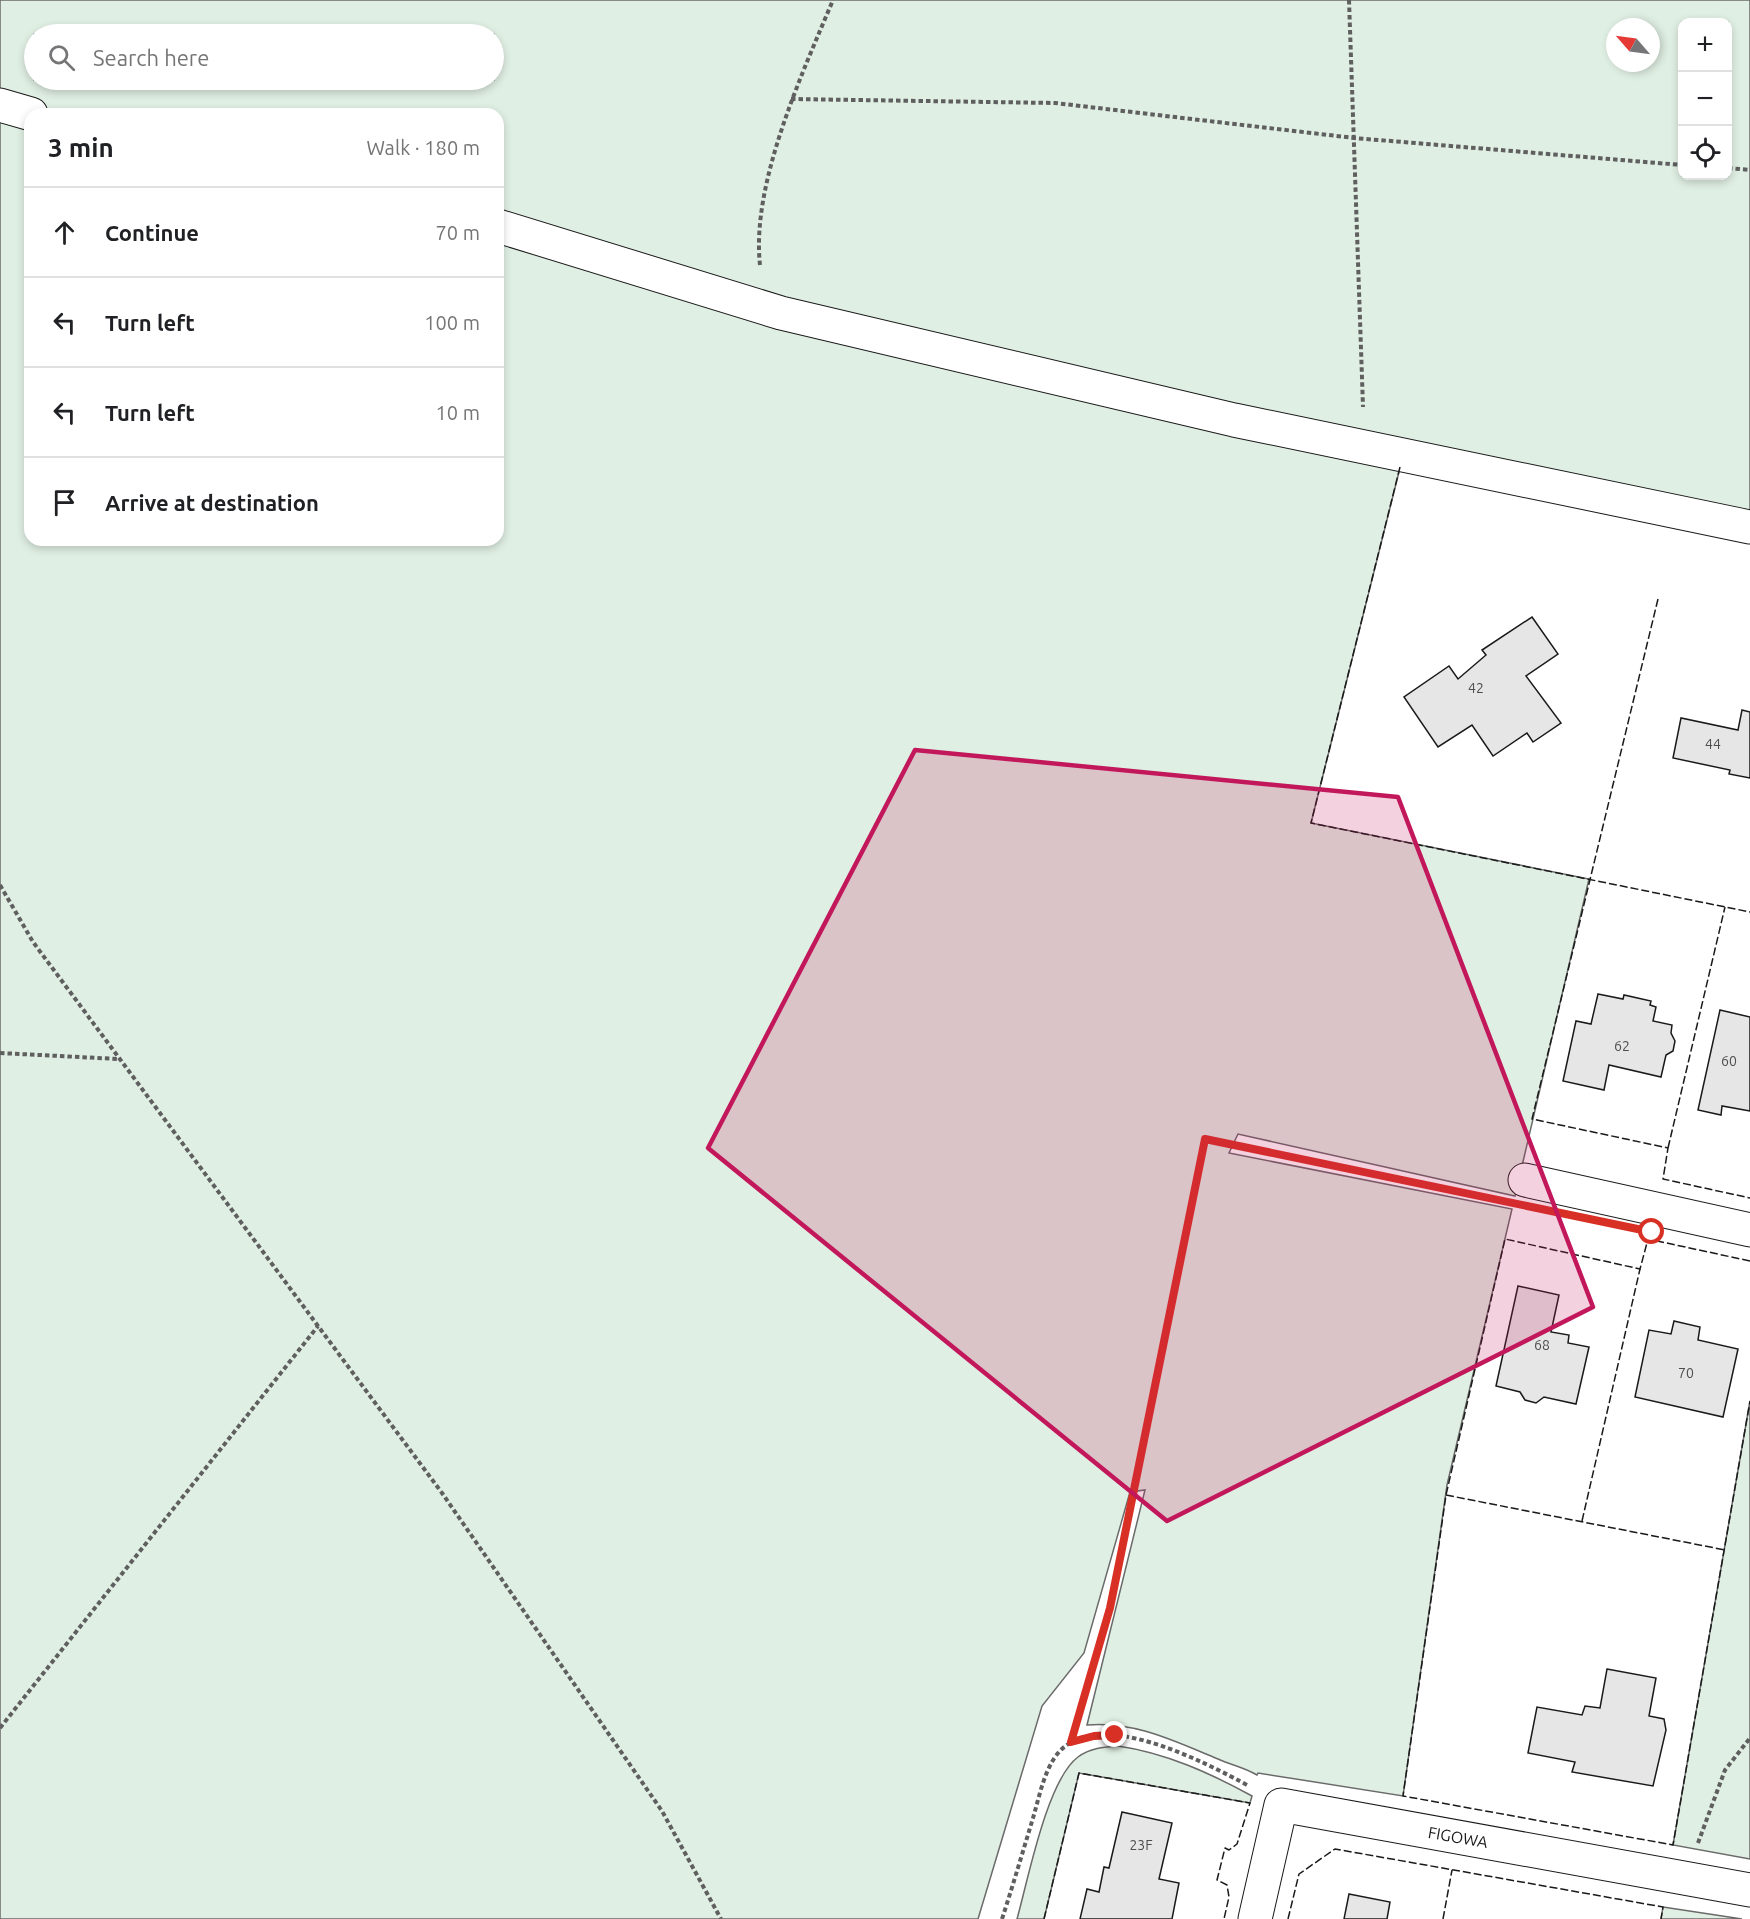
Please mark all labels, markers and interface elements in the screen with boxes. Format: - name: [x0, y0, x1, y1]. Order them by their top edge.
- north arrow: [1606, 18, 1660, 72]
- map controls: [1678, 18, 1732, 180]
- button: +: [1678, 18, 1732, 72]
- search box: [24, 24, 504, 90]
- icon: search: [45, 41, 78, 74]
- text: Search here: [93, 45, 209, 70]
- button: −: [1678, 72, 1732, 126]
- button: locate: [1678, 126, 1732, 180]
- text: 3 min: [48, 133, 114, 162]
- text: Walk · 180 m: [367, 136, 480, 159]
- icon: ahead: [48, 216, 81, 249]
- text: Continue: [105, 220, 199, 245]
- text: 70 m: [436, 221, 480, 244]
- icon: left: [48, 306, 81, 339]
- text: Turn left: [105, 310, 195, 335]
- text: 100 m: [424, 311, 480, 334]
- icon: left: [48, 396, 81, 429]
- text: Turn left: [105, 400, 195, 425]
- text: 10 m: [436, 401, 480, 424]
- icon: arrive: [48, 486, 81, 519]
- text: Arrive at destination: [105, 490, 319, 515]
- house number: 42: [1468, 680, 1484, 696]
- house number: 44: [1705, 736, 1721, 752]
- house number: 62: [1614, 1038, 1630, 1054]
- house number: 60: [1721, 1053, 1737, 1069]
- route start: [1638, 1218, 1664, 1244]
- house number: 68: [1534, 1337, 1550, 1353]
- house number: 70: [1678, 1365, 1694, 1381]
- route end: [1101, 1721, 1127, 1747]
- street label: FIGOWA: [1427, 1823, 1490, 1851]
- house number: 23F: [1129, 1837, 1153, 1853]

